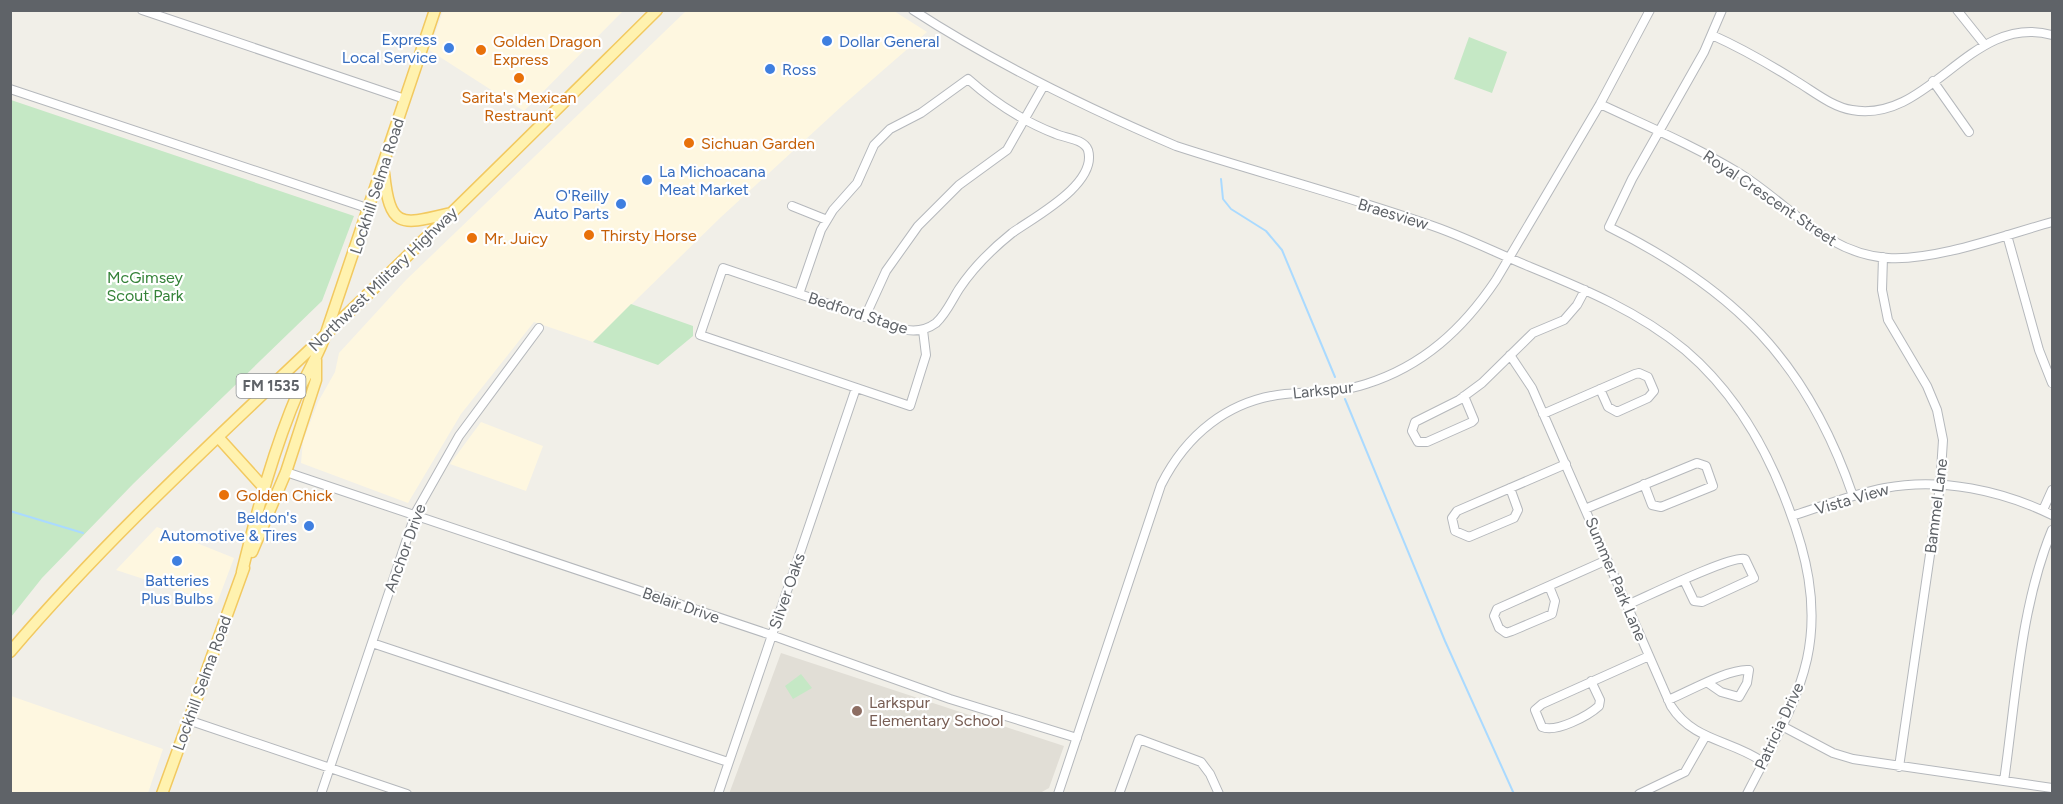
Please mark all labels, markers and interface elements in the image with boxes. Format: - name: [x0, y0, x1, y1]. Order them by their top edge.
- place label: Express Local Service: [342, 30, 437, 67]
- place label: Golden Dragon Express: [493, 32, 601, 69]
- place label: Dollar General: [839, 32, 940, 51]
- marker: Dollar General: [820, 34, 834, 48]
- marker: Express Local Service: [442, 41, 456, 55]
- marker: Golden Dragon Express: [474, 43, 488, 57]
- place label: Ross: [782, 60, 816, 79]
- marker: Ross: [763, 62, 777, 76]
- marker: Sarita's Mexican Restraunt: [512, 71, 526, 85]
- place label: Sarita's Mexican Restraunt: [461, 88, 577, 125]
- street label: Lockhill Selma Road: [346, 115, 408, 257]
- place label: Sichuan Garden: [701, 134, 815, 153]
- marker: Sichuan Garden: [682, 136, 696, 150]
- street label: Royal Crescent Street: [1700, 146, 1840, 250]
- place label: La Michoacana Meat Market: [659, 162, 766, 199]
- marker: La Michoacana Meat Market: [640, 173, 654, 187]
- place label: O'Reilly Auto Parts: [534, 186, 610, 223]
- street label: Braesview: [1355, 194, 1431, 234]
- marker: O'Reilly Auto Parts: [614, 197, 628, 211]
- street label: Northwest Military Highway: [305, 202, 462, 355]
- place label: Thirsty Horse: [601, 226, 697, 245]
- marker: Thirsty Horse: [582, 228, 596, 242]
- place label: Mr. Juicy: [484, 229, 549, 248]
- marker: Mr. Juicy: [465, 231, 479, 245]
- park label: McGimsey Scout Park: [106, 268, 184, 305]
- street label: Bedford Stage: [806, 288, 911, 338]
- road number: FM 1535: [236, 374, 306, 398]
- street label: Larkspur: [1292, 377, 1355, 403]
- street label: Bammel Lane: [1921, 457, 1951, 555]
- street label: Vista View: [1813, 479, 1892, 519]
- place label: Golden Chick: [236, 486, 333, 505]
- marker: Golden Chick: [217, 488, 231, 502]
- street label: Anchor Drive: [380, 501, 430, 595]
- place label: Beldon's Automotive & Tires: [160, 508, 297, 545]
- street label: Summer Park Lane: [1581, 514, 1651, 644]
- marker: Beldon's Automotive & Tires: [302, 519, 316, 533]
- street label: Silver Oaks: [765, 551, 809, 631]
- marker: Batteries Plus Bulbs: [170, 554, 184, 568]
- place label: Batteries Plus Bulbs: [141, 571, 213, 608]
- street label: Belair Drive: [640, 583, 722, 627]
- street label: Lockhill Selma Road: [169, 613, 235, 753]
- street label: Patricia Drive: [1751, 679, 1808, 773]
- place label: Larkspur Elementary School: [869, 693, 1003, 730]
- marker: Larkspur Elementary School: [850, 704, 864, 718]

